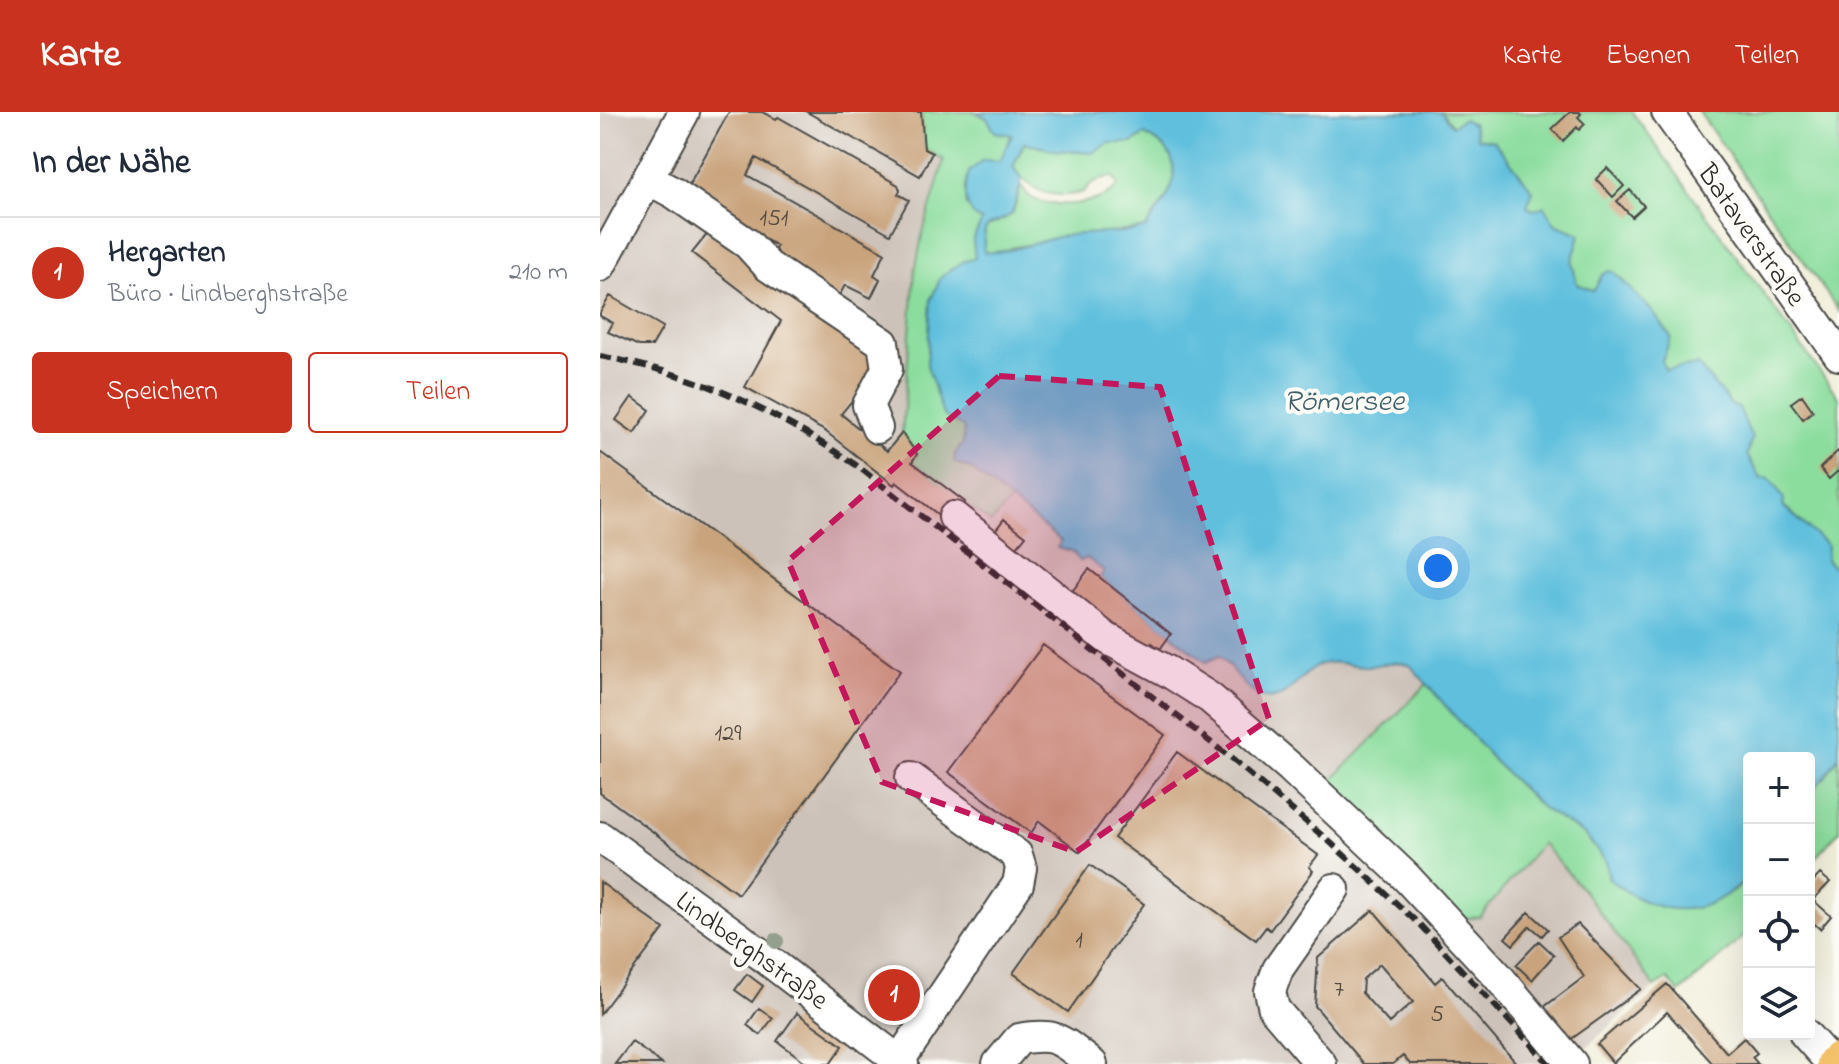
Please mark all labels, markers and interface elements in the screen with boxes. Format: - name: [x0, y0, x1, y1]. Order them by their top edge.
- text: Karte: [40, 28, 121, 84]
- text: Karte: [1503, 36, 1562, 77]
- text: Ebenen: [1606, 36, 1690, 77]
- text: Teilen: [1734, 36, 1799, 77]
- text: In der Nähe: [32, 139, 190, 189]
- street label: Bataverstraße: [1685, 155, 1815, 316]
- house number: 151: [760, 202, 789, 237]
- text: Hergarten: [108, 232, 225, 276]
- text: 1: [54, 254, 62, 292]
- text: 210 m: [509, 254, 568, 292]
- text: Büro · Lindberghstraße: [108, 276, 348, 314]
- button: Speichern: [32, 352, 292, 433]
- button: Teilen: [308, 352, 568, 433]
- water label: Römersee: [1284, 381, 1406, 425]
- your location: [1418, 548, 1458, 588]
- house number: 129: [715, 717, 742, 752]
- map controls: [1743, 752, 1815, 1040]
- button: +: [1743, 752, 1815, 824]
- button: −: [1743, 824, 1815, 896]
- street label: Lindberghstraße: [666, 882, 836, 1022]
- button: locate: [1743, 896, 1815, 968]
- house number: 1: [1075, 924, 1083, 959]
- pin: 1: [868, 965, 920, 1025]
- button: layers: [1743, 968, 1815, 1040]
- house number: 7: [1334, 973, 1344, 1008]
- house number: 5: [1430, 998, 1444, 1033]

